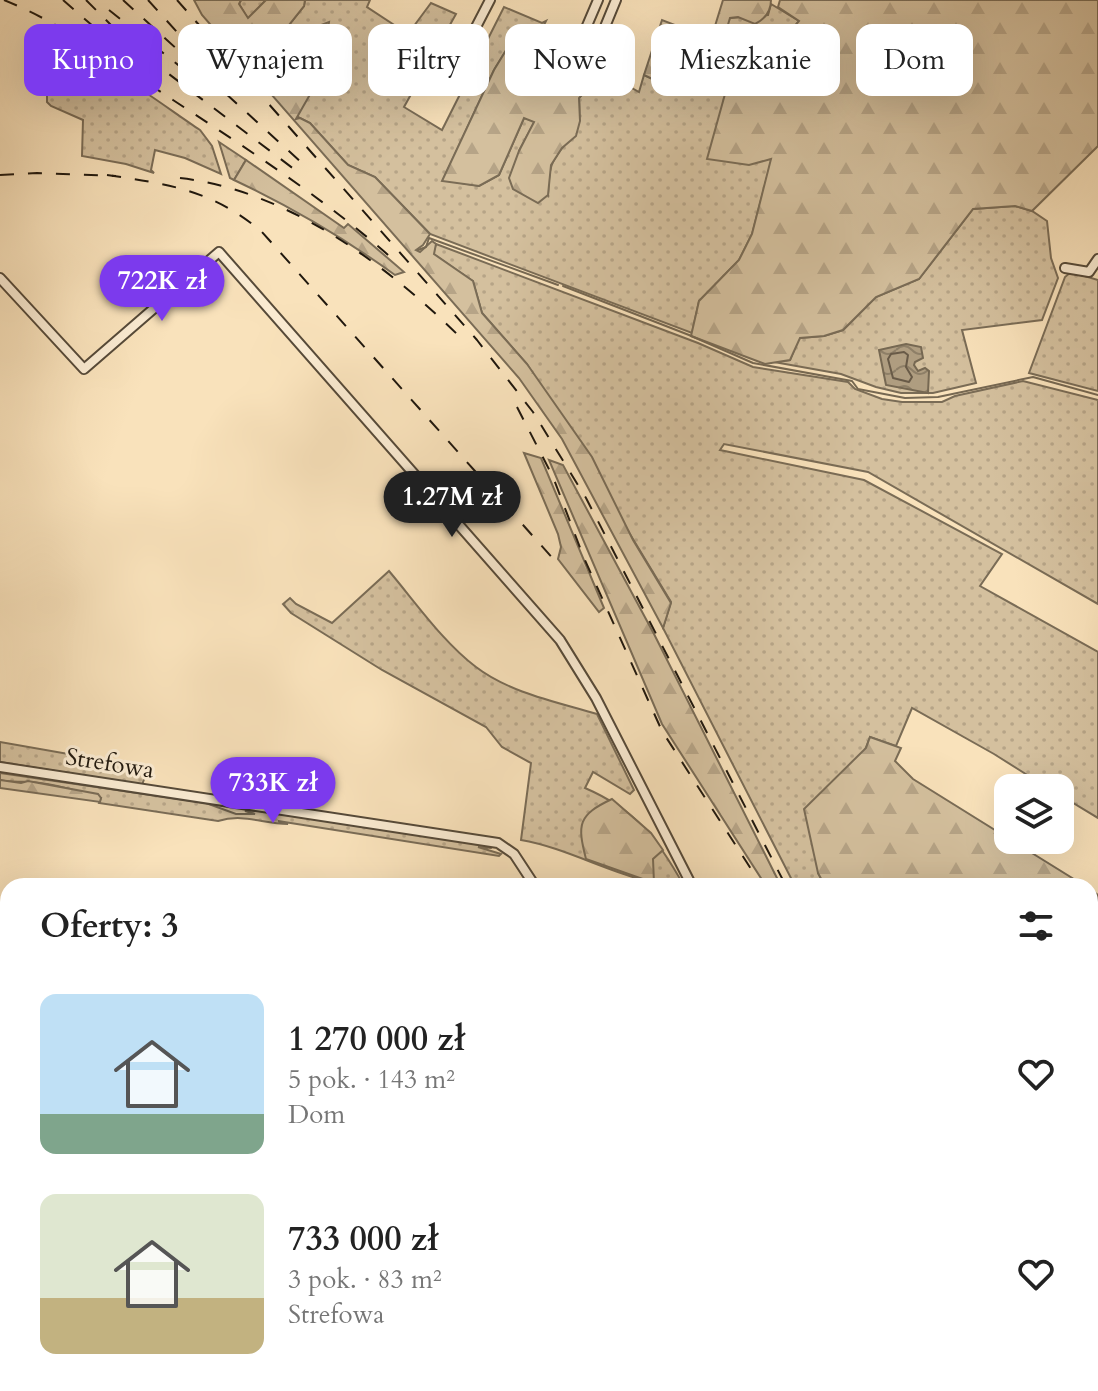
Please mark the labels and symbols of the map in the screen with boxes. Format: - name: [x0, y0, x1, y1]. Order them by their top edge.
- pin: 722K zł: [88, 255, 236, 323]
- pin: 1.27M zł: [369, 471, 535, 539]
- street label: Strefowa: [63, 740, 157, 787]
- pin: 733K zł: [199, 757, 347, 825]

